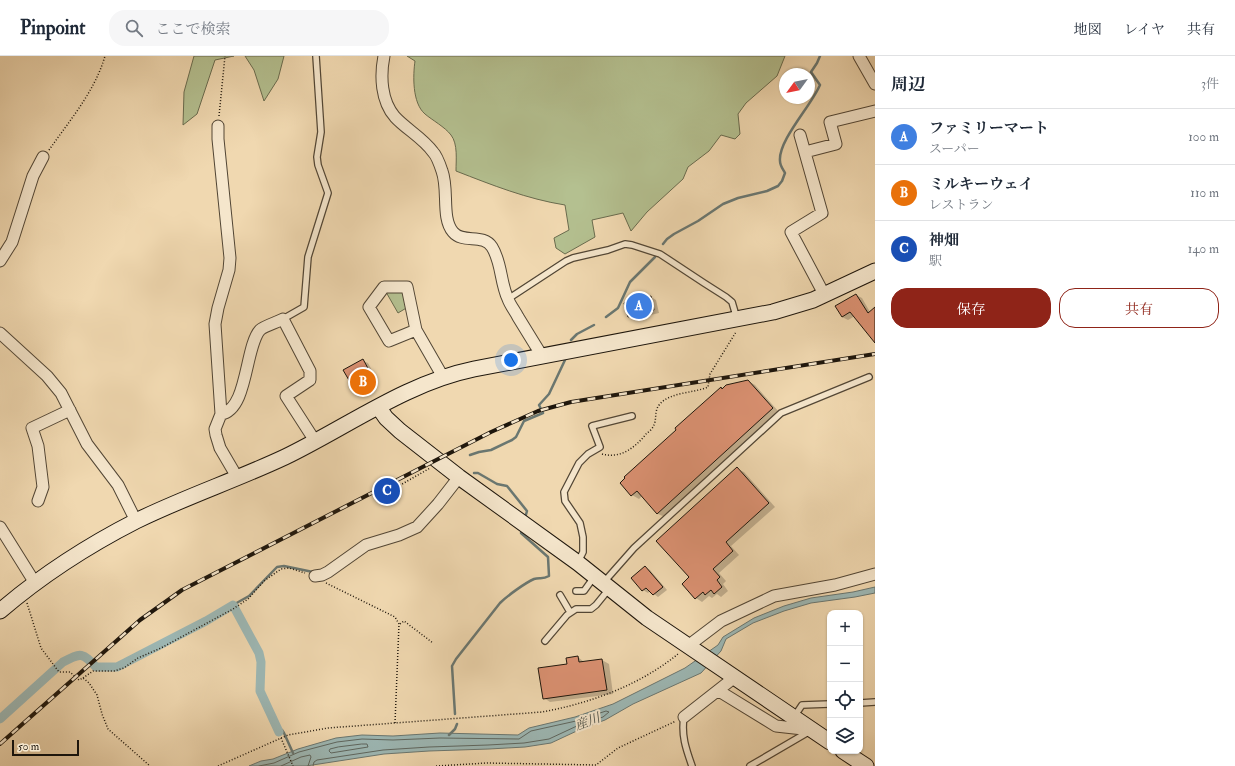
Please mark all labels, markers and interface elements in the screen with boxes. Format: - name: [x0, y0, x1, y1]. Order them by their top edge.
- search box: [109, 10, 389, 46]
- text: Pinpoint: [20, 16, 85, 40]
- icon: search: [123, 17, 145, 39]
- text: ここで検索: [155, 20, 230, 39]
- text: 地図: [1074, 21, 1102, 38]
- text: レイヤ: [1124, 21, 1165, 38]
- text: 共有: [1187, 21, 1215, 38]
- north arrow: [779, 68, 815, 104]
- text: 周辺: [891, 74, 925, 95]
- text: 3件: [1201, 76, 1219, 92]
- text: ファミリーマート: [929, 119, 1049, 138]
- text: A: [900, 129, 908, 145]
- text: 100 m: [1188, 129, 1219, 145]
- text: スーパー: [929, 141, 980, 157]
- text: ミルキーウェイ: [929, 175, 1033, 194]
- text: B: [900, 185, 908, 201]
- text: 110 m: [1190, 185, 1219, 201]
- text: レストラン: [929, 197, 994, 213]
- text: 神畑: [929, 231, 959, 250]
- text: C: [899, 241, 909, 257]
- text: 140 m: [1188, 241, 1219, 257]
- text: 駅: [929, 253, 942, 269]
- button: 保存: [891, 288, 1051, 328]
- button: 共有: [1059, 288, 1219, 328]
- pin: A: [626, 291, 652, 321]
- your location: [501, 350, 521, 370]
- pin: B: [350, 367, 376, 397]
- pin: C: [374, 476, 400, 506]
- map controls: [827, 610, 863, 754]
- button: +: [827, 610, 863, 646]
- button: −: [827, 646, 863, 682]
- button: locate: [827, 682, 863, 718]
- water label: 産川: [572, 709, 604, 734]
- button: layers: [827, 718, 863, 754]
- scale bar: [12, 738, 79, 757]
- text: 50 m: [18, 740, 39, 753]

